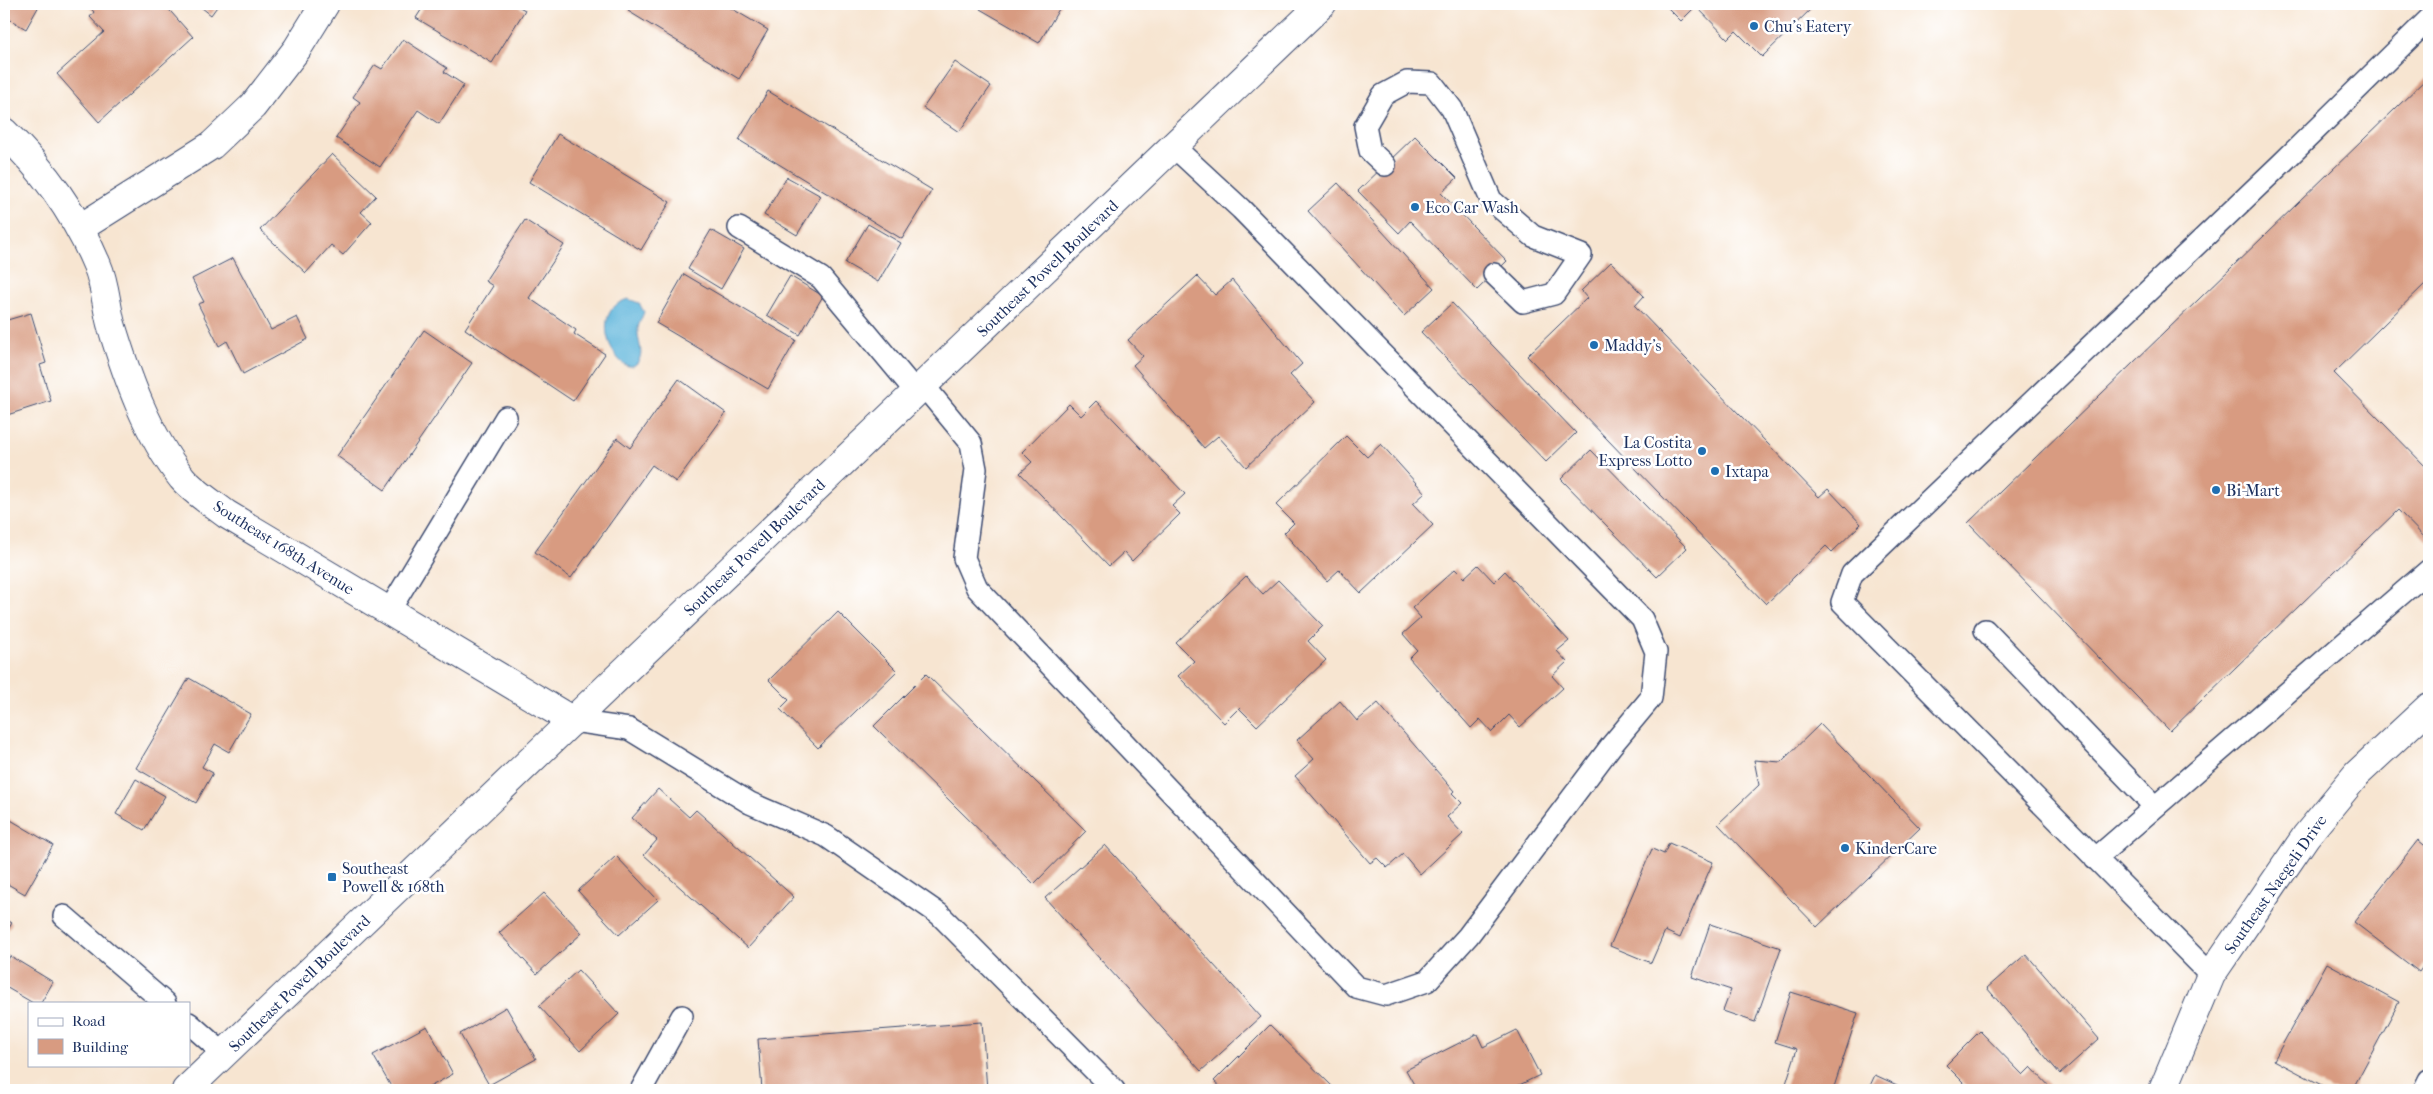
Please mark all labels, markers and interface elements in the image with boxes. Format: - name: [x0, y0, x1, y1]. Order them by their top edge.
- place label: Chu's Eatery: [1764, 17, 1852, 36]
- marker: Chu's Eatery: [1748, 20, 1760, 32]
- street label: Southeast Powell Boulevard: [973, 196, 1122, 341]
- place label: Eco Car Wash: [1425, 198, 1519, 217]
- marker: Eco Car Wash: [1409, 201, 1421, 213]
- place label: Maddy's: [1604, 336, 1661, 355]
- marker: Maddy's: [1588, 339, 1600, 351]
- place label: La Costita Express Lotto: [1598, 433, 1693, 470]
- marker: La Costita Express Lotto: [1696, 445, 1708, 457]
- place label: Ixtapa: [1725, 462, 1769, 481]
- marker: Ixtapa: [1709, 465, 1721, 477]
- street label: Southeast Powell Boulevard: [680, 475, 829, 620]
- place label: Bi-Mart: [2226, 481, 2280, 500]
- marker: Bi-Mart: [2210, 484, 2222, 496]
- street label: Southeast 168th Avenue: [210, 496, 358, 599]
- street label: Southeast Naegeli Drive: [2220, 811, 2331, 957]
- place label: KinderCare: [1855, 839, 1937, 858]
- marker: KinderCare: [1839, 842, 1851, 854]
- place label: Southeast Powell & 168th: [342, 859, 444, 896]
- marker: Southeast Powell & 168th: [326, 871, 338, 883]
- street label: Southeast Powell Boulevard: [225, 911, 374, 1056]
- legend: [28, 1002, 190, 1066]
- text: Road: [72, 1012, 106, 1030]
- text: Building: [72, 1038, 129, 1056]

